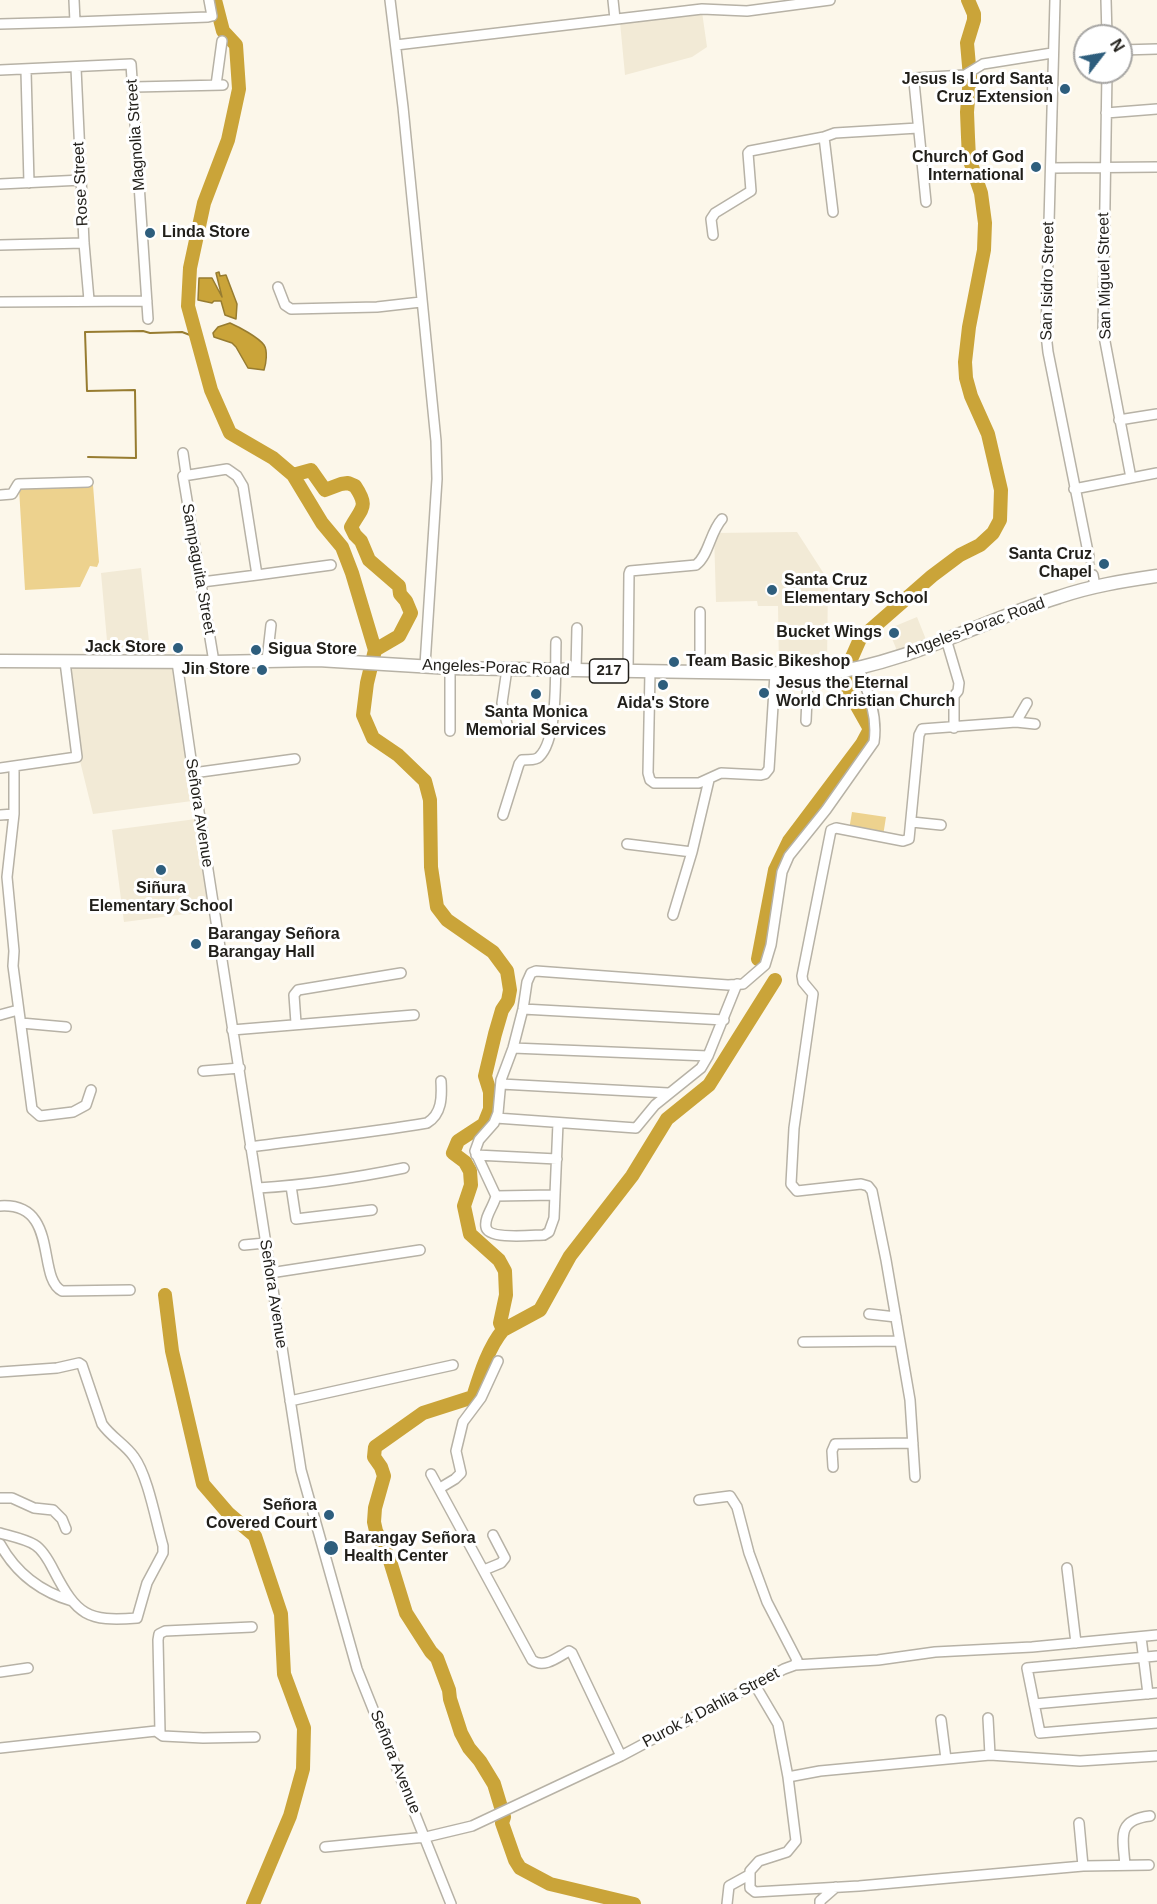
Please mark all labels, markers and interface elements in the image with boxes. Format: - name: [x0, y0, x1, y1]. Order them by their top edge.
- north arrow: [1073, 24, 1133, 84]
- text: N: [1107, 36, 1127, 55]
- place label: Jesus Is Lord Santa Cruz Extension: [902, 70, 1053, 108]
- street label: Magnolia Street: [123, 78, 149, 192]
- marker: Jesus Is Lord Santa Cruz Extension: [1058, 82, 1072, 96]
- street label: Rose Street: [69, 141, 93, 227]
- place label: Church of God International: [912, 148, 1024, 186]
- marker: Church of God International: [1029, 160, 1043, 174]
- street label: San Miguel Street: [1094, 212, 1116, 340]
- street label: San Isidro Street: [1037, 221, 1059, 341]
- place label: Linda Store: [162, 223, 250, 243]
- marker: Linda Store: [143, 226, 157, 240]
- street label: Sampaguita Street: [177, 502, 219, 636]
- place label: Santa Cruz Chapel: [1008, 545, 1092, 583]
- marker: Santa Cruz Chapel: [1097, 557, 1111, 571]
- place label: Santa Cruz Elementary School: [784, 571, 928, 609]
- marker: Santa Cruz Elementary School: [765, 583, 779, 597]
- street label: Angeles-Porac Road: [902, 594, 1048, 662]
- place label: Bucket Wings: [776, 623, 882, 643]
- marker: Bucket Wings: [887, 626, 901, 640]
- place label: Jack Store: [85, 638, 166, 658]
- place label: Sigua Store: [268, 640, 357, 660]
- marker: Jack Store: [171, 641, 185, 655]
- marker: Sigua Store: [249, 643, 263, 657]
- place label: Team Basic Bikeshop: [686, 652, 850, 672]
- marker: Team Basic Bikeshop: [667, 655, 681, 669]
- street label: Angeles-Porac Road: [422, 656, 570, 680]
- road number: 217: [590, 659, 628, 683]
- place label: Jin Store: [182, 660, 250, 680]
- marker: Jin Store: [255, 663, 269, 677]
- place label: Jesus the Eternal World Christian Church: [776, 674, 955, 712]
- marker: Aida's Store: [656, 678, 670, 692]
- marker: Jesus the Eternal World Christian Church: [757, 686, 771, 700]
- marker: Santa Monica Memorial Services: [529, 687, 543, 701]
- place label: Aida's Store: [617, 694, 709, 714]
- place label: Santa Monica Memorial Services: [466, 703, 606, 741]
- street label: Señora Avenue: [181, 757, 217, 869]
- marker: Siñura Elementary School: [154, 863, 168, 877]
- place label: Siñura Elementary School: [89, 879, 233, 917]
- place label: Barangay Señora Barangay Hall: [208, 925, 340, 963]
- marker: Barangay Señora Barangay Hall: [189, 937, 203, 951]
- street label: Señora Avenue: [255, 1238, 291, 1350]
- place label: Señora Covered Court: [206, 1496, 317, 1534]
- marker: Señora Covered Court: [322, 1508, 336, 1522]
- place label: Barangay Señora Health Center: [344, 1529, 476, 1567]
- marker: Barangay Señora Health Center: [322, 1539, 340, 1557]
- street label: Purok 4 Dahlia Street: [639, 1664, 783, 1752]
- street label: Señora Avenue: [365, 1707, 425, 1817]

